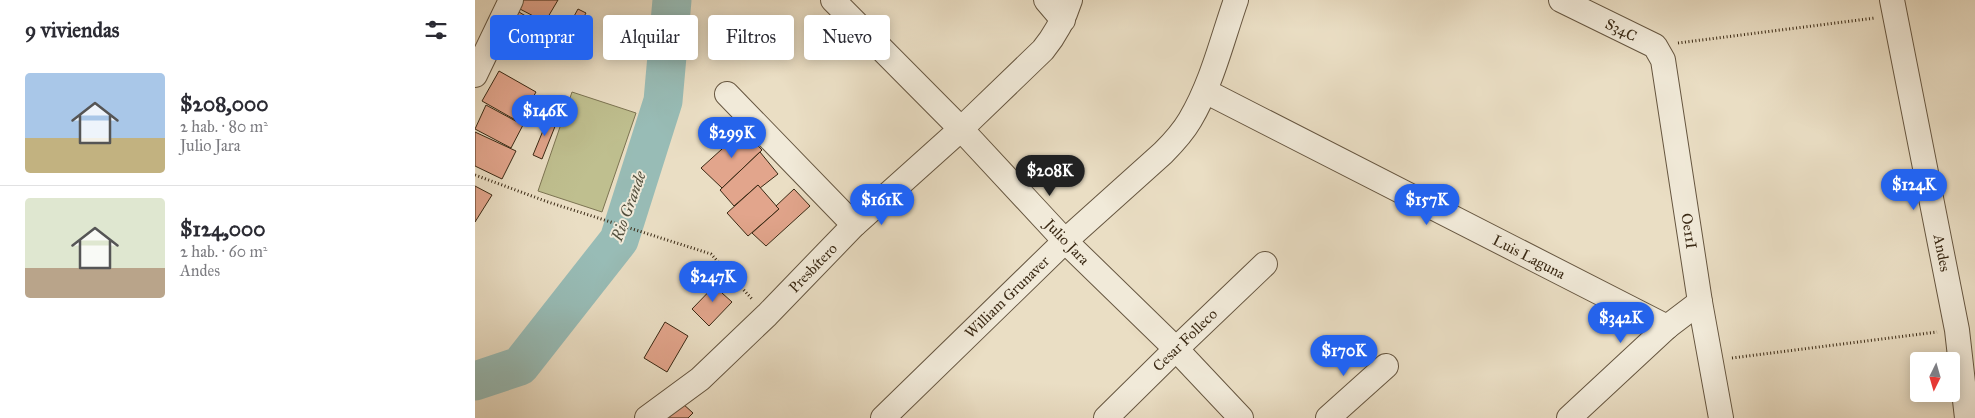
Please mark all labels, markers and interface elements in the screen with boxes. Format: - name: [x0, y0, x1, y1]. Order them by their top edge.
- chip: Comprar: [490, 15, 593, 60]
- chip: Alquilar: [603, 15, 698, 60]
- chip: Filtros: [708, 15, 794, 60]
- chip: Nuevo: [804, 15, 890, 60]
- street label: S34C: [1602, 15, 1640, 45]
- icon: filters: [422, 16, 450, 44]
- text: 9 viviendas: [25, 17, 120, 43]
- text: $208,000: [180, 91, 268, 117]
- icon: home: [65, 93, 125, 153]
- pin: $146K: [510, 94, 580, 137]
- text: $146K: [523, 101, 567, 120]
- pin: $299K: [697, 116, 767, 159]
- text: 2 hab. · 80 m²: [180, 117, 268, 136]
- text: $299K: [709, 123, 755, 142]
- text: Julio Jara: [180, 136, 241, 155]
- pin: $208K: [1015, 154, 1085, 197]
- text: $208K: [1027, 161, 1073, 180]
- water label: Rio Grande: [607, 168, 650, 245]
- pin: $124K: [1879, 168, 1949, 211]
- text: $124K: [1892, 175, 1936, 194]
- pin: $161K: [847, 184, 917, 226]
- pin: $157K: [1392, 184, 1462, 226]
- text: $161K: [861, 190, 903, 209]
- text: $157K: [1405, 190, 1449, 209]
- street label: Oe11I: [1677, 212, 1701, 250]
- street label: Julio Jara: [1039, 214, 1094, 270]
- text: $124,000: [180, 216, 266, 242]
- icon: home: [65, 218, 125, 278]
- street label: Luis Laguna: [1490, 231, 1569, 283]
- street label: Andes: [1929, 232, 1954, 273]
- street label: Presbítero: [785, 239, 841, 296]
- text: 2 hab. · 60 m²: [180, 242, 268, 261]
- street label: William Grunaver: [961, 252, 1053, 342]
- pin: $247K: [678, 260, 748, 303]
- text: Andes: [180, 261, 220, 280]
- text: $247K: [690, 267, 736, 286]
- pin: $342K: [1586, 302, 1656, 344]
- street label: Cesar Folleco: [1149, 305, 1221, 375]
- text: $342K: [1599, 308, 1643, 327]
- pin: $170K: [1309, 334, 1379, 377]
- text: $170K: [1321, 341, 1367, 360]
- north arrow: [1910, 352, 1960, 402]
- map controls: [1910, 352, 1960, 402]

